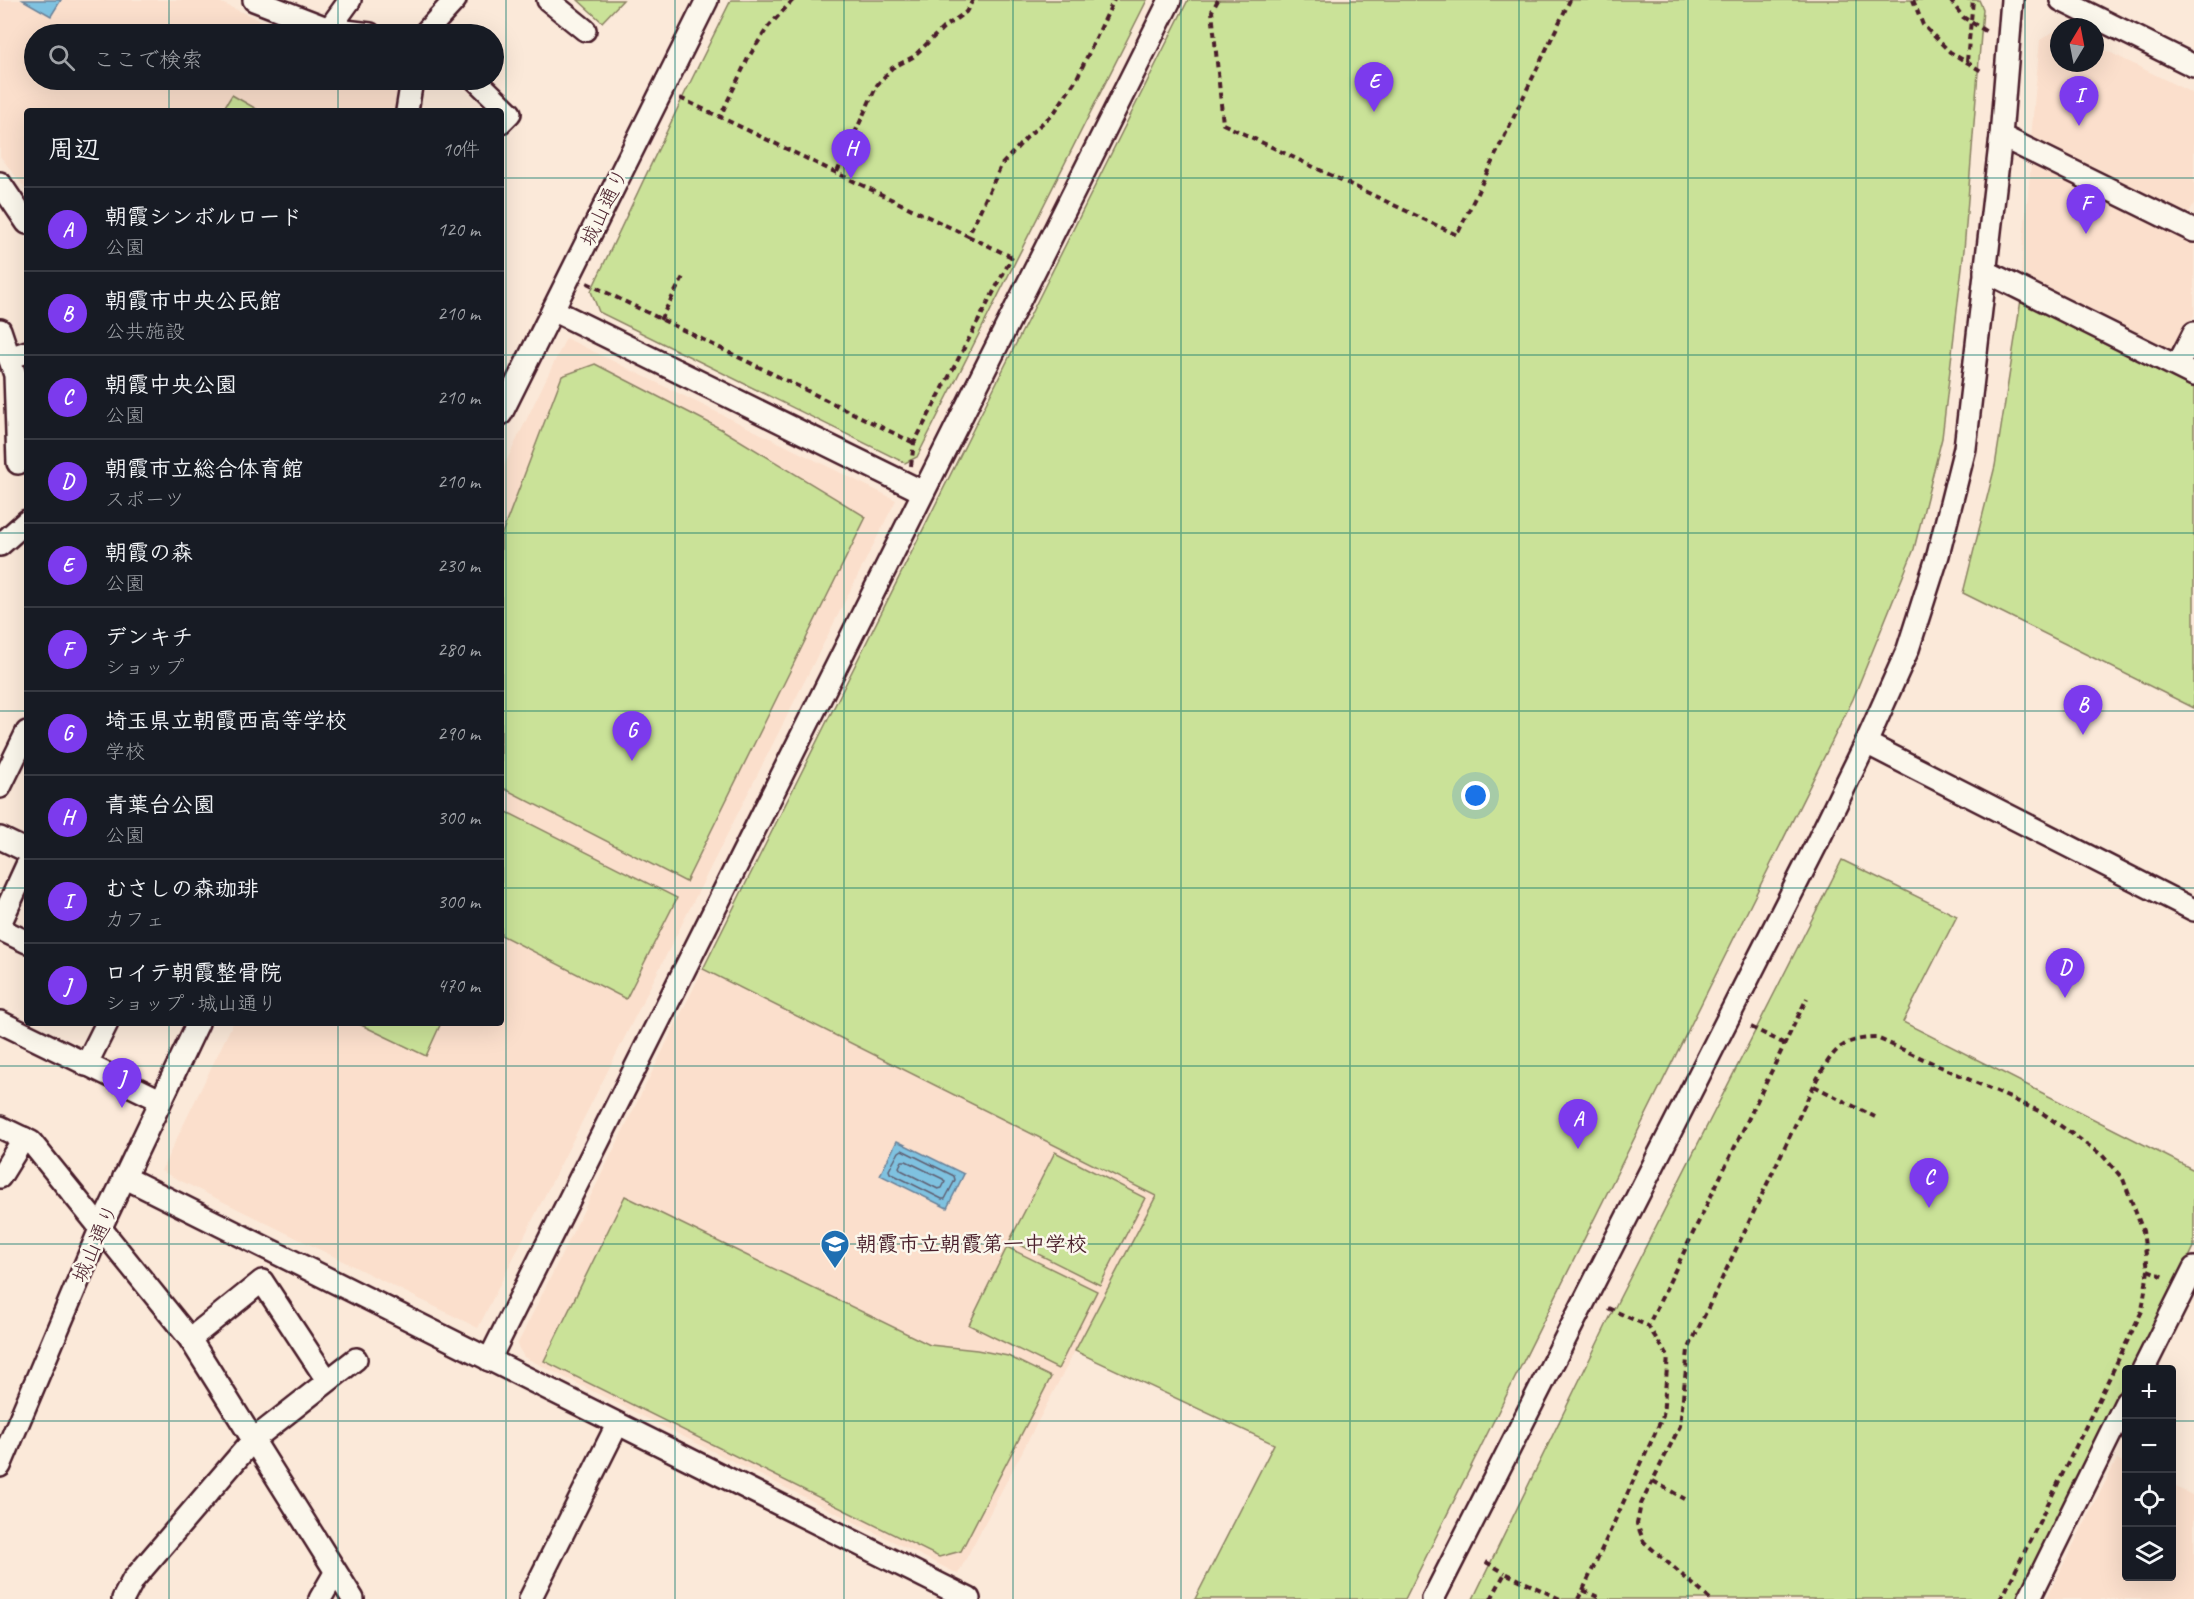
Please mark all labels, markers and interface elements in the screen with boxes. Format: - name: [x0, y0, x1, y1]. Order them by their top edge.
- north arrow: [2050, 18, 2104, 72]
- search box: [24, 24, 504, 90]
- icon: search: [45, 41, 78, 74]
- text: ここで検索: [93, 46, 203, 74]
- pin: E: [1354, 63, 1394, 112]
- pin: I: [2060, 76, 2098, 126]
- pin: H: [832, 130, 870, 179]
- text: 周辺: [48, 133, 100, 166]
- text: 10件: [442, 137, 480, 162]
- street label: 城山通り: [574, 164, 634, 250]
- pin: F: [2066, 184, 2106, 234]
- text: 朝霞シンボルロード: [105, 203, 303, 231]
- text: A: [62, 217, 73, 242]
- text: 120 m: [437, 217, 480, 242]
- text: 公園: [105, 235, 145, 260]
- text: 朝霞市中央公民館: [105, 287, 281, 315]
- text: B: [62, 301, 73, 326]
- text: 210 m: [437, 301, 480, 326]
- text: 公共施設: [105, 319, 185, 344]
- text: 朝霞中央公園: [105, 371, 237, 399]
- text: C: [63, 385, 72, 410]
- text: 210 m: [437, 385, 480, 410]
- text: 公園: [105, 403, 145, 428]
- text: 朝霞市立総合体育館: [105, 455, 303, 483]
- text: D: [62, 469, 73, 494]
- text: 210 m: [437, 469, 480, 494]
- text: スポーツ: [105, 487, 185, 512]
- text: 朝霞の森: [105, 539, 193, 567]
- text: E: [62, 553, 73, 578]
- text: 230 m: [437, 553, 480, 578]
- text: 公園: [105, 571, 145, 596]
- text: デンキチ: [105, 623, 193, 651]
- text: F: [63, 637, 72, 662]
- text: 280 m: [437, 637, 480, 662]
- text: ショップ: [105, 655, 184, 680]
- pin: B: [2064, 686, 2102, 735]
- text: 埼玉県立朝霞西高等学校: [105, 707, 347, 735]
- pin: G: [612, 712, 652, 761]
- text: G: [63, 721, 72, 746]
- text: 290 m: [437, 721, 480, 746]
- text: 学校: [105, 739, 145, 764]
- your location: [1461, 781, 1490, 810]
- text: 青葉台公園: [105, 791, 215, 819]
- text: H: [62, 805, 73, 830]
- text: 300 m: [437, 805, 480, 830]
- text: 公園: [105, 823, 145, 848]
- text: むさしの森珈琲: [105, 875, 259, 903]
- text: I: [63, 889, 72, 914]
- text: 300 m: [437, 889, 480, 914]
- text: カフェ: [105, 907, 165, 932]
- pin: D: [2046, 948, 2084, 998]
- text: ロイテ朝霞整骨院: [105, 959, 281, 987]
- text: J: [64, 973, 71, 998]
- text: 470 m: [437, 973, 480, 998]
- text: ショップ · 城山通り: [105, 991, 278, 1016]
- pin: J: [102, 1058, 142, 1108]
- pin: A: [1558, 1100, 1598, 1149]
- pin: C: [1910, 1158, 1948, 1208]
- street label: 城山通り: [66, 1199, 124, 1287]
- school or university icon: 朝霞市立朝霞第一中学校: [819, 1228, 851, 1270]
- place label: 朝霞市立朝霞第一中学校: [856, 1231, 1087, 1257]
- map controls: [2122, 1365, 2176, 1581]
- button: +: [2122, 1365, 2176, 1419]
- button: −: [2122, 1419, 2176, 1473]
- button: locate: [2122, 1473, 2176, 1527]
- button: layers: [2122, 1527, 2176, 1581]

